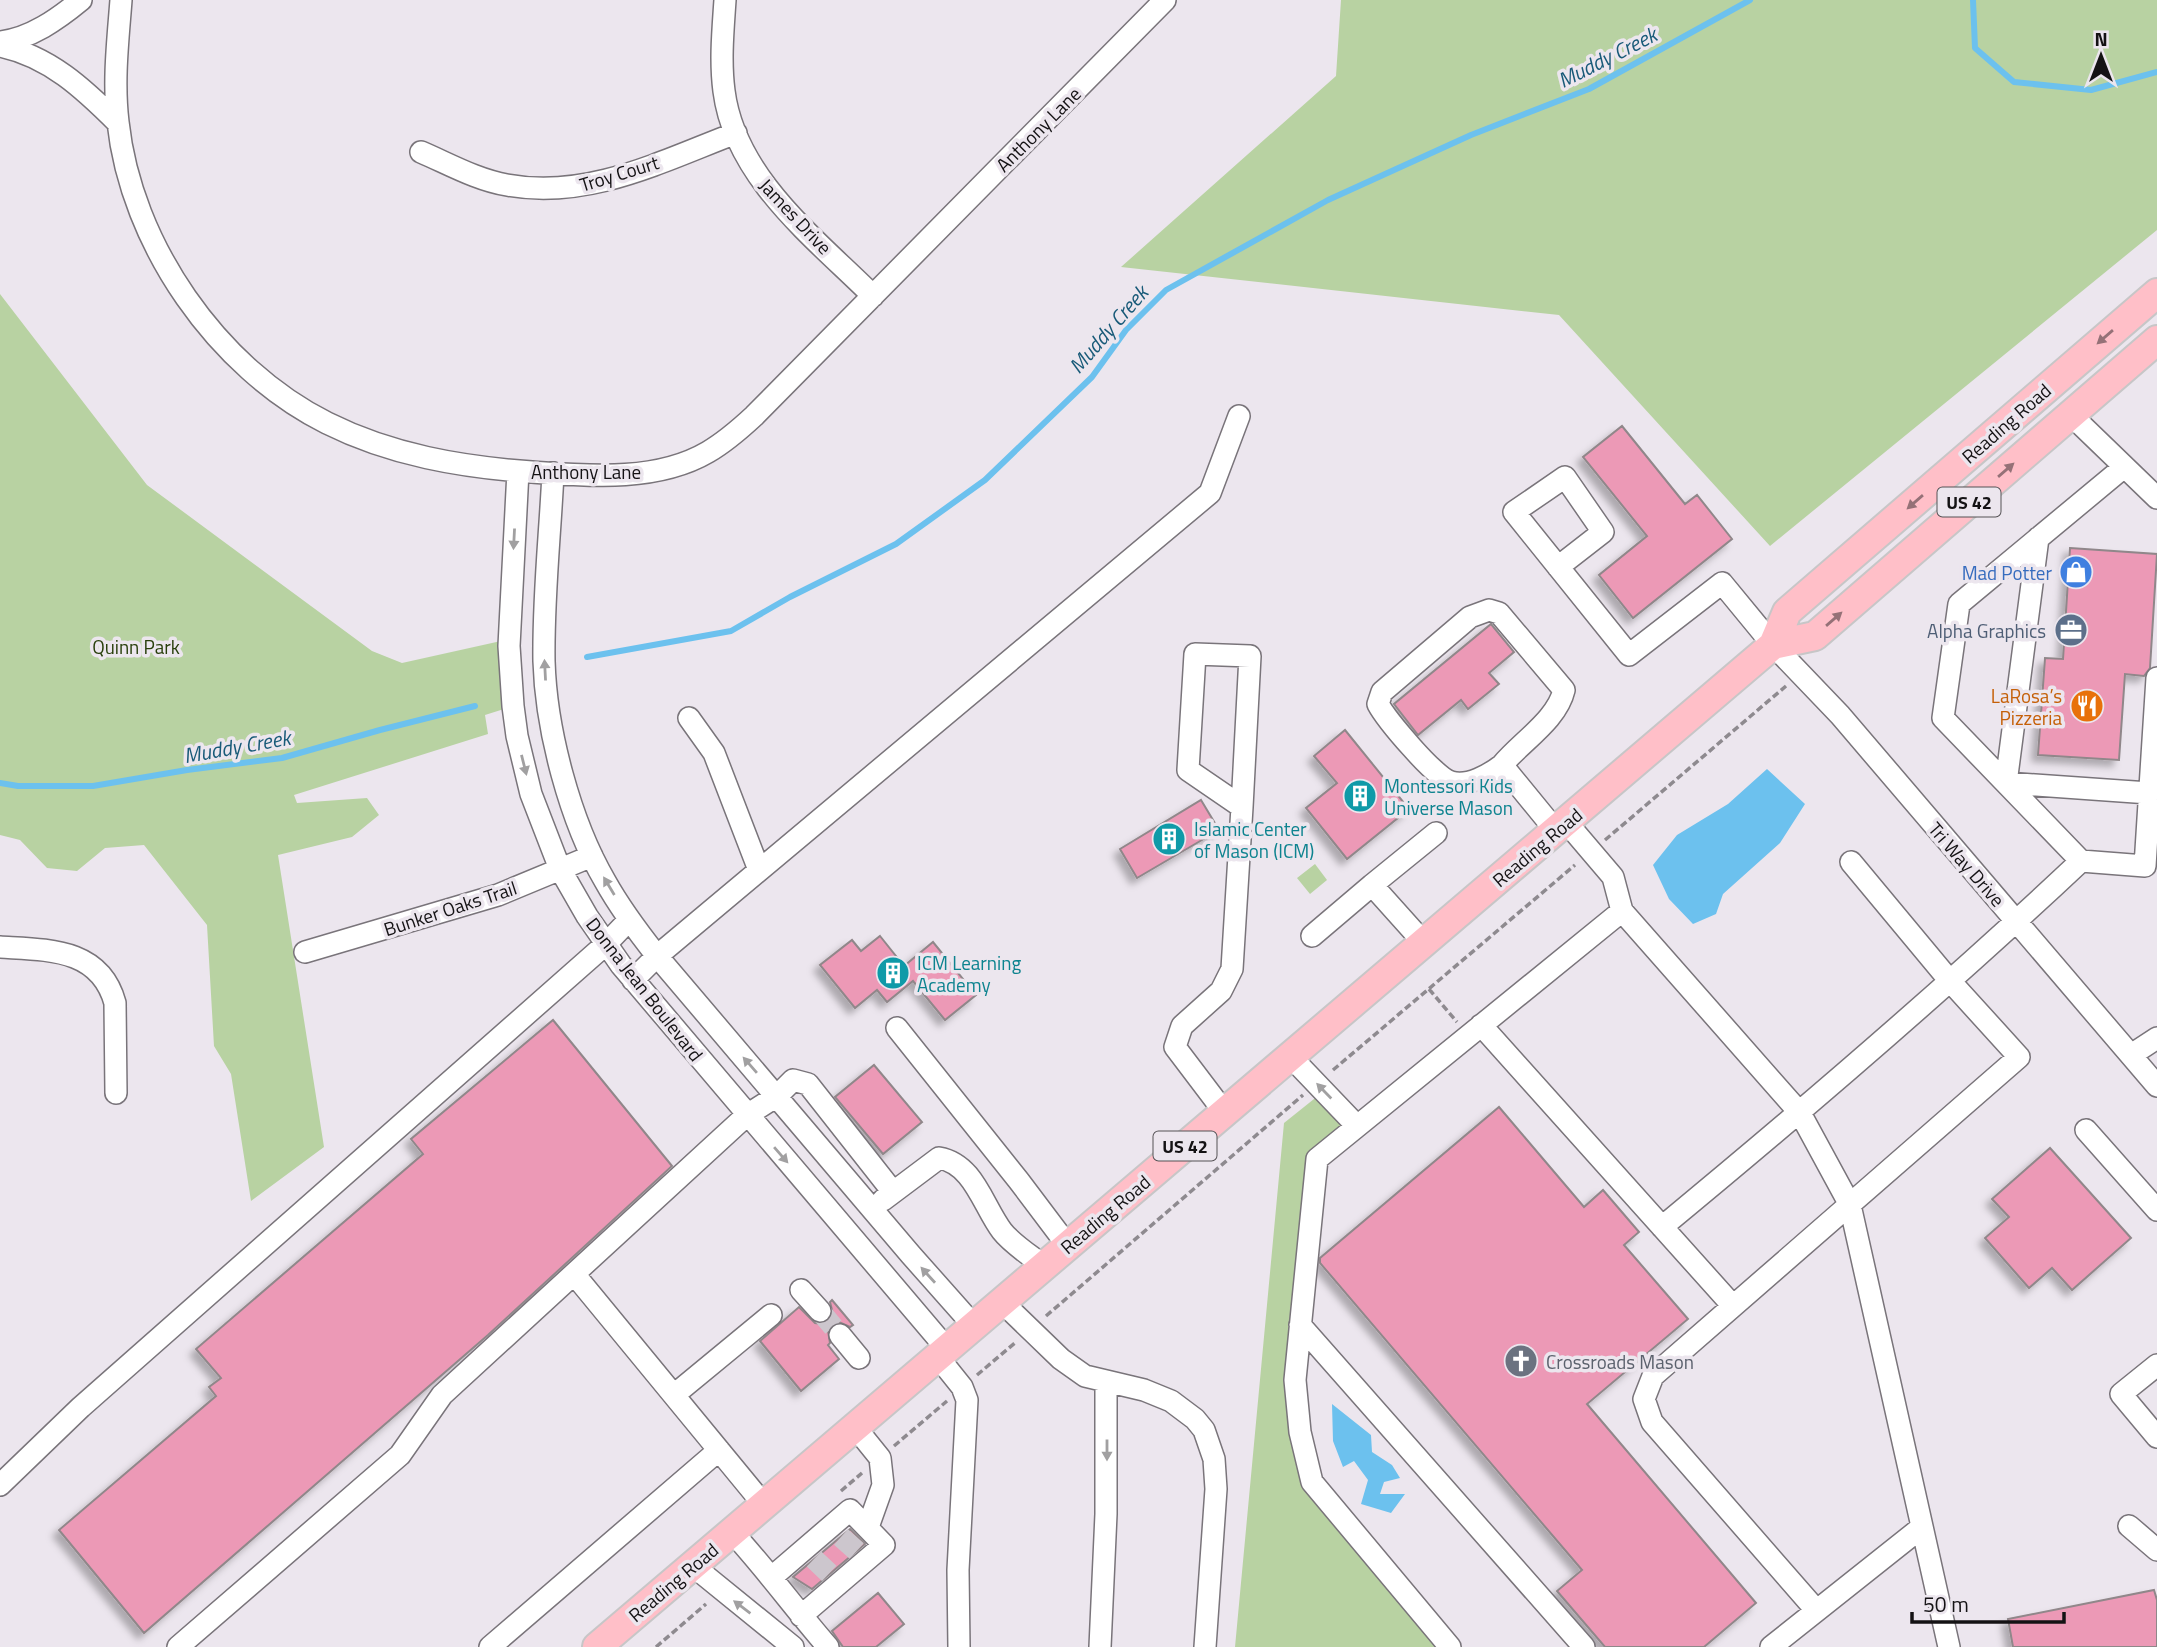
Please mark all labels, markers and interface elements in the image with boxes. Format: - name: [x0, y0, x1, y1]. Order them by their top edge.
- water label: Muddy Creek: [1552, 17, 1665, 96]
- north arrow: [2066, 21, 2136, 91]
- text: N: [2094, 24, 2108, 53]
- street label: Anthony Lane: [989, 80, 1087, 178]
- street label: Troy Court: [576, 147, 662, 199]
- street label: James Drive: [753, 171, 839, 261]
- water label: Muddy Creek: [1061, 276, 1157, 380]
- one-way arrow: [2097, 329, 2114, 344]
- street label: Reading Road: [1955, 376, 2057, 470]
- street label: Anthony Lane: [531, 457, 641, 486]
- one-way arrow: [1997, 462, 2015, 478]
- road number: US 42: [1938, 488, 2000, 516]
- one-way arrow: [1906, 494, 1923, 509]
- one-way arrow: [509, 528, 520, 550]
- shop icon: Mad Potter: [2057, 553, 2095, 591]
- place label: Mad Potter: [1962, 558, 2052, 587]
- office icon: Alpha Graphics: [2052, 611, 2090, 649]
- one-way arrow: [1826, 612, 1843, 627]
- place label: Alpha Graphics: [1927, 616, 2046, 645]
- park label: Quinn Park: [92, 632, 180, 661]
- one-way arrow: [539, 659, 550, 681]
- place label: LaRosa’s Pizzeria: [1991, 681, 2062, 732]
- restaurant icon: LaRosa’s Pizzeria: [2068, 687, 2106, 725]
- water label: Muddy Creek: [181, 720, 295, 771]
- one-way arrow: [519, 754, 530, 776]
- place label: Montessori Kids Universe Mason: [1384, 771, 1513, 822]
- building icon: Montessori Kids Universe Mason: [1341, 777, 1379, 815]
- street label: Reading Road: [1485, 800, 1589, 894]
- place label: Islamic Center of Mason (ICM): [1194, 814, 1314, 865]
- street label: Tri Way Drive: [1922, 815, 2012, 913]
- building icon: Islamic Center of Mason (ICM): [1150, 820, 1188, 858]
- street label: Bunker Oaks Trail: [380, 873, 520, 943]
- one-way arrow: [602, 877, 615, 896]
- street label: Donna Jean Boulevard: [579, 911, 711, 1067]
- place label: ICM Learning Academy: [917, 948, 1021, 999]
- building icon: ICM Learning Academy: [874, 954, 912, 992]
- one-way arrow: [743, 1056, 758, 1073]
- one-way arrow: [1316, 1083, 1332, 1100]
- road number: US 42: [1154, 1132, 1216, 1161]
- one-way arrow: [773, 1146, 789, 1164]
- street label: Reading Road: [1053, 1167, 1157, 1261]
- one-way arrow: [921, 1267, 937, 1284]
- church icon: Crossroads Mason: [1502, 1342, 1540, 1380]
- place label: Crossroads Mason: [1546, 1347, 1694, 1376]
- one-way arrow: [1101, 1439, 1113, 1461]
- street label: Reading Road: [621, 1535, 725, 1629]
- scale bar: [1912, 1580, 2064, 1624]
- text: 50 m: [1923, 1588, 1969, 1620]
- one-way arrow: [734, 1599, 752, 1614]

